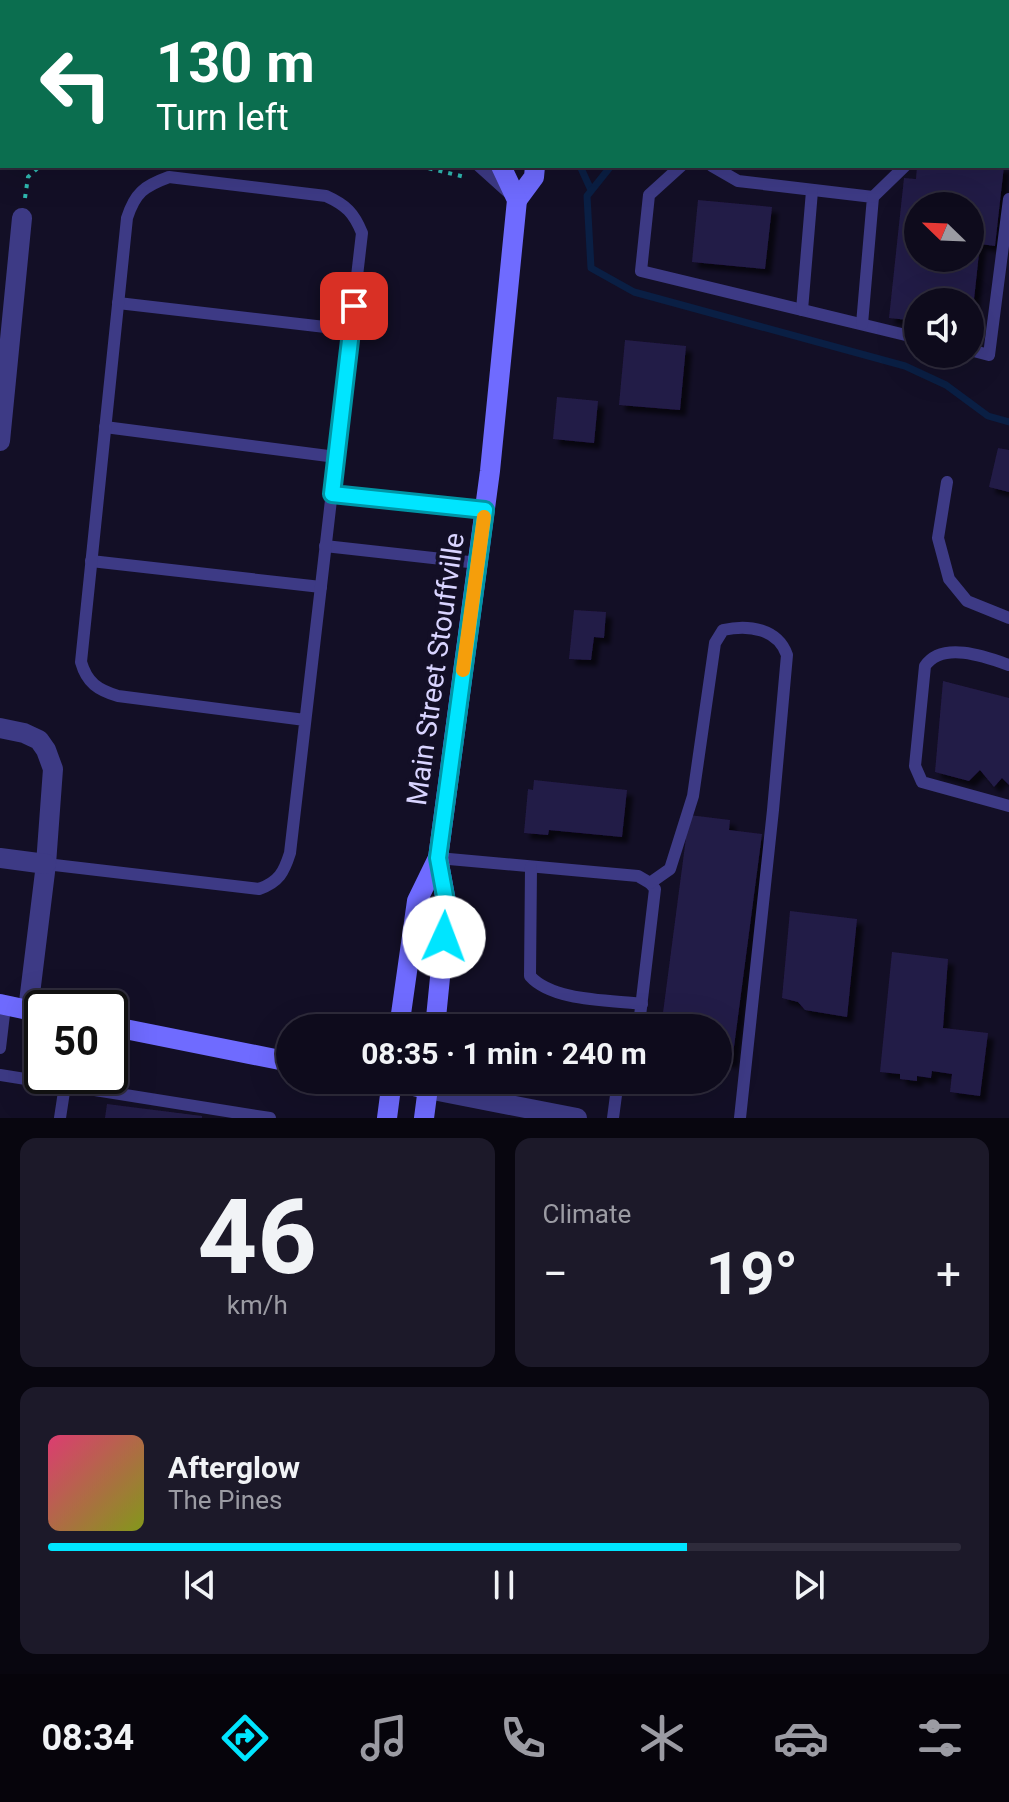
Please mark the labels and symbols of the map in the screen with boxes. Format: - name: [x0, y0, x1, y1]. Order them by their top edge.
- north arrow: [904, 192, 984, 272]
- pin: [320, 272, 388, 340]
- street label: Main Street Stouffville: [400, 531, 471, 807]
- position arrow: [402, 895, 486, 979]
- speed limit sign: 50: [24, 990, 128, 1094]

